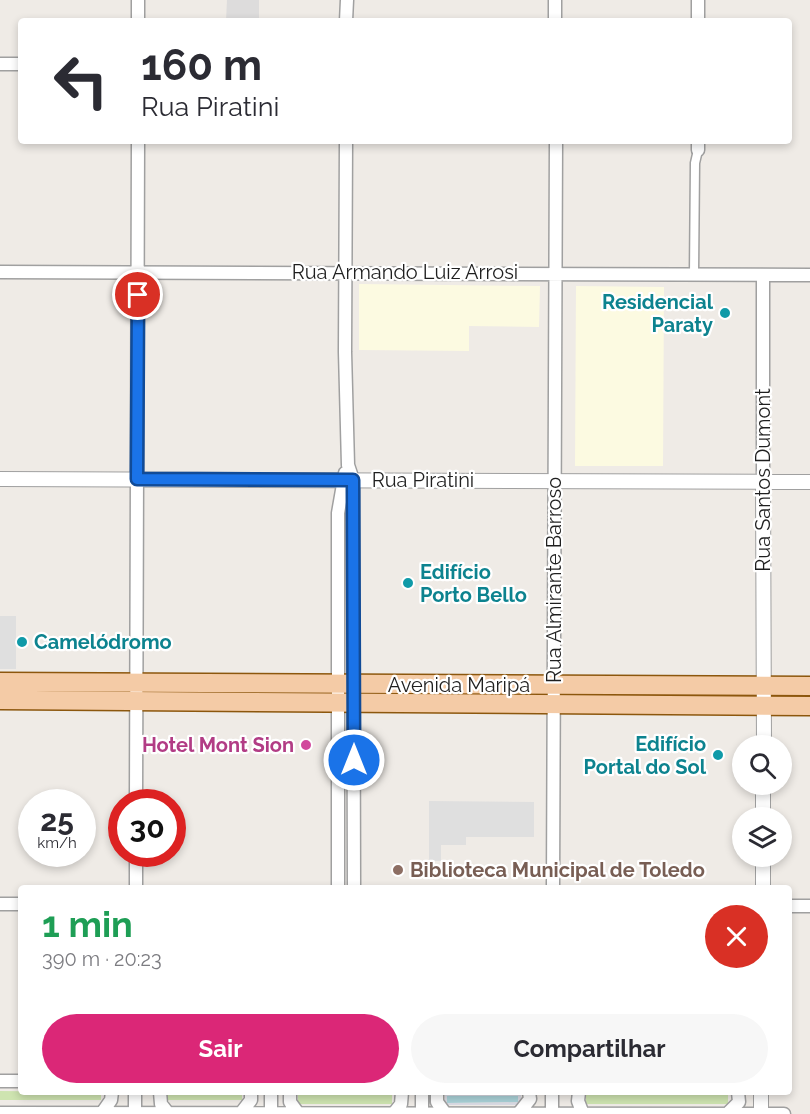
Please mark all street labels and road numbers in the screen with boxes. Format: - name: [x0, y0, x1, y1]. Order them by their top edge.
- street label: Rua Armando Luiz Arrosi: [292, 260, 518, 284]
- street label: Rua Santos Dumont: [751, 388, 775, 572]
- street label: Rua Piratini: [372, 468, 474, 492]
- street label: Rua Almirante Barroso: [542, 477, 566, 683]
- street label: Avenida Maripá: [388, 673, 530, 697]

